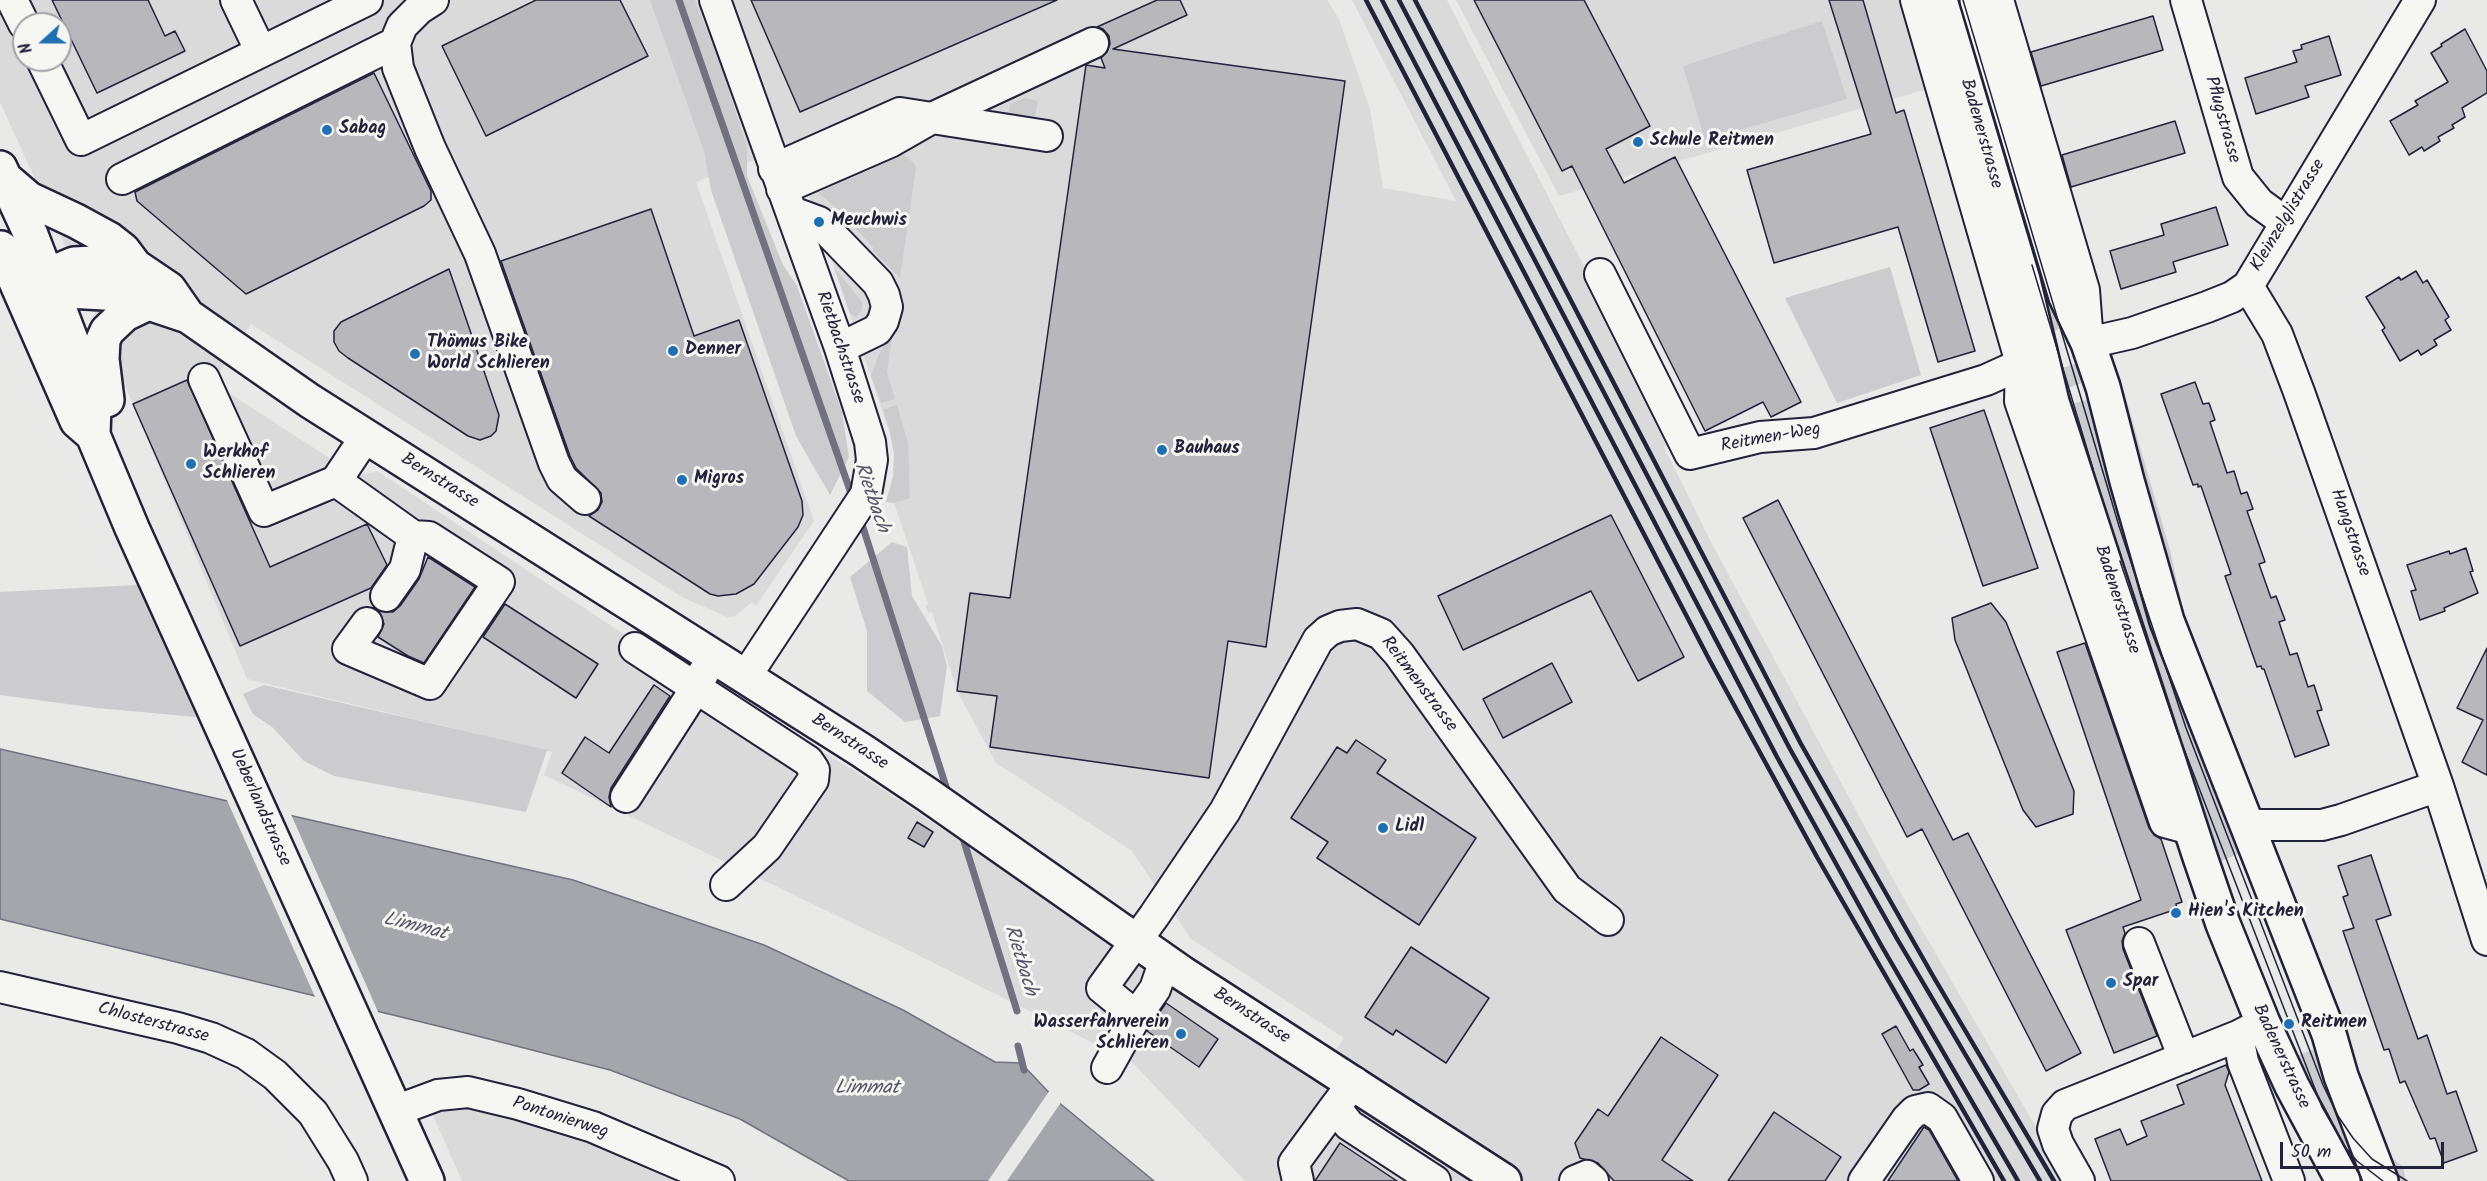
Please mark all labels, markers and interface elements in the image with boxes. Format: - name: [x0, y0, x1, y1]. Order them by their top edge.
- north arrow: [12, 12, 72, 72]
- text: N: [13, 39, 40, 57]
- street label: Pflugstrasse: [2198, 74, 2244, 166]
- street label: Badenerstrasse: [1954, 77, 2006, 191]
- place label: Sabag: [339, 119, 386, 141]
- marker: Sabag: [320, 123, 334, 137]
- place label: Schule Reitmen: [1650, 131, 1774, 153]
- marker: Schule Reitmen: [1631, 135, 1645, 149]
- street label: Kleinzelglistrasse: [2247, 156, 2331, 276]
- place label: Meuchwis: [831, 211, 907, 233]
- marker: Meuchwis: [812, 215, 826, 229]
- street label: Rietbachstrasse: [810, 289, 868, 407]
- place label: Thömus Bike World Schlieren: [427, 333, 550, 376]
- place label: Denner: [685, 340, 741, 362]
- marker: Denner: [666, 344, 680, 358]
- marker: Thömus Bike World Schlieren: [408, 347, 422, 361]
- street label: Reitmen-Weg: [1719, 420, 1823, 458]
- place label: Bauhaus: [1174, 439, 1240, 461]
- place label: Werkhof Schlieren: [203, 443, 275, 486]
- marker: Bauhaus: [1155, 443, 1169, 457]
- street label: Bernstrasse: [396, 450, 482, 514]
- marker: Werkhof Schlieren: [184, 457, 198, 471]
- water label: Rietbach: [847, 460, 893, 536]
- place label: Migros: [694, 469, 744, 491]
- marker: Migros: [675, 473, 689, 487]
- street label: Hangstrasse: [2324, 486, 2374, 580]
- street label: Badenerstrasse: [2088, 543, 2144, 657]
- street label: Reitmenstrasse: [1375, 633, 1461, 737]
- street label: Bernstrasse: [806, 710, 892, 776]
- street label: Ueberlandstrasse: [223, 746, 295, 870]
- place label: Lidl: [1395, 817, 1424, 839]
- marker: Lidl: [1376, 821, 1390, 835]
- place label: Hien's Kitchen: [2188, 902, 2304, 924]
- marker: Hien's Kitchen: [2169, 906, 2183, 920]
- water label: Limmat: [381, 909, 449, 947]
- water label: Rietbach: [997, 923, 1041, 999]
- place label: Spar: [2123, 972, 2158, 994]
- marker: Spar: [2104, 976, 2118, 990]
- street label: Bernstrasse: [1208, 984, 1294, 1050]
- street label: Chlosterstrasse: [95, 999, 211, 1049]
- street label: Badenerstrasse: [2246, 1001, 2314, 1113]
- place label: Wasserfahrverein Schlieren: [1034, 1013, 1169, 1056]
- place label: Reitmen: [2301, 1013, 2367, 1035]
- marker: Reitmen: [2282, 1017, 2296, 1031]
- marker: Wasserfahrverein Schlieren: [1174, 1027, 1188, 1041]
- water label: Limmat: [835, 1078, 899, 1102]
- street label: Pontonierweg: [509, 1093, 611, 1145]
- scale bar: [2283, 1130, 2446, 1168]
- text: 50 m: [2291, 1138, 2331, 1167]

